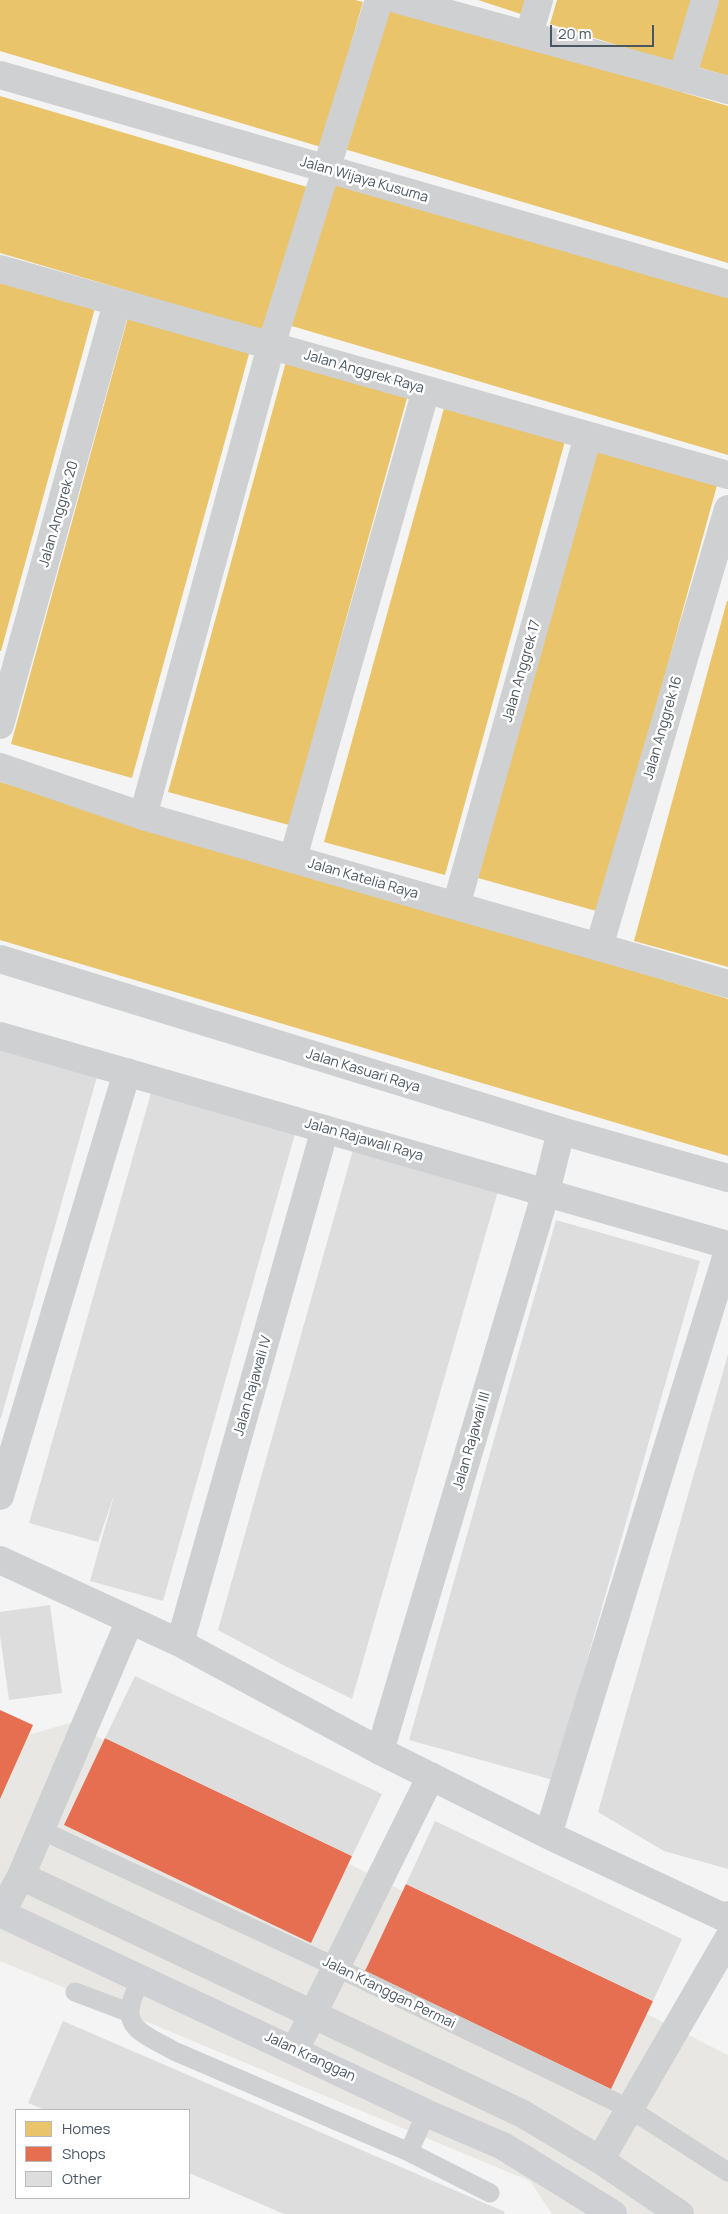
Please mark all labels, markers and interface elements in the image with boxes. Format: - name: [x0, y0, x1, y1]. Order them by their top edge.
- scale bar: [553, 15, 657, 47]
- text: 20 m: [558, 23, 591, 44]
- street label: Jalan Wijaya Kusuma: [298, 154, 430, 206]
- street label: Jalan Anggrek Raya: [302, 347, 426, 397]
- street label: Jalan Anggrek 20: [36, 459, 82, 569]
- street label: Jalan Anggrek 17: [499, 618, 545, 724]
- street label: Jalan Anggrek 16: [640, 674, 686, 782]
- street label: Jalan Katelia Raya: [306, 855, 420, 903]
- street label: Jalan Kasuari Raya: [304, 1046, 422, 1096]
- street label: Jalan Rajawali Raya: [303, 1115, 425, 1165]
- street label: Jalan Rajawali IV: [231, 1334, 275, 1438]
- street label: Jalan Rajawali III: [450, 1390, 494, 1492]
- street label: Jalan Kranggan Permai: [320, 1954, 458, 2032]
- street label: Jalan Kranggan: [262, 2029, 358, 2085]
- legend: [15, 2109, 190, 2199]
- text: Homes: [62, 2118, 110, 2139]
- text: Shops: [62, 2143, 106, 2164]
- text: Other: [62, 2168, 102, 2189]

